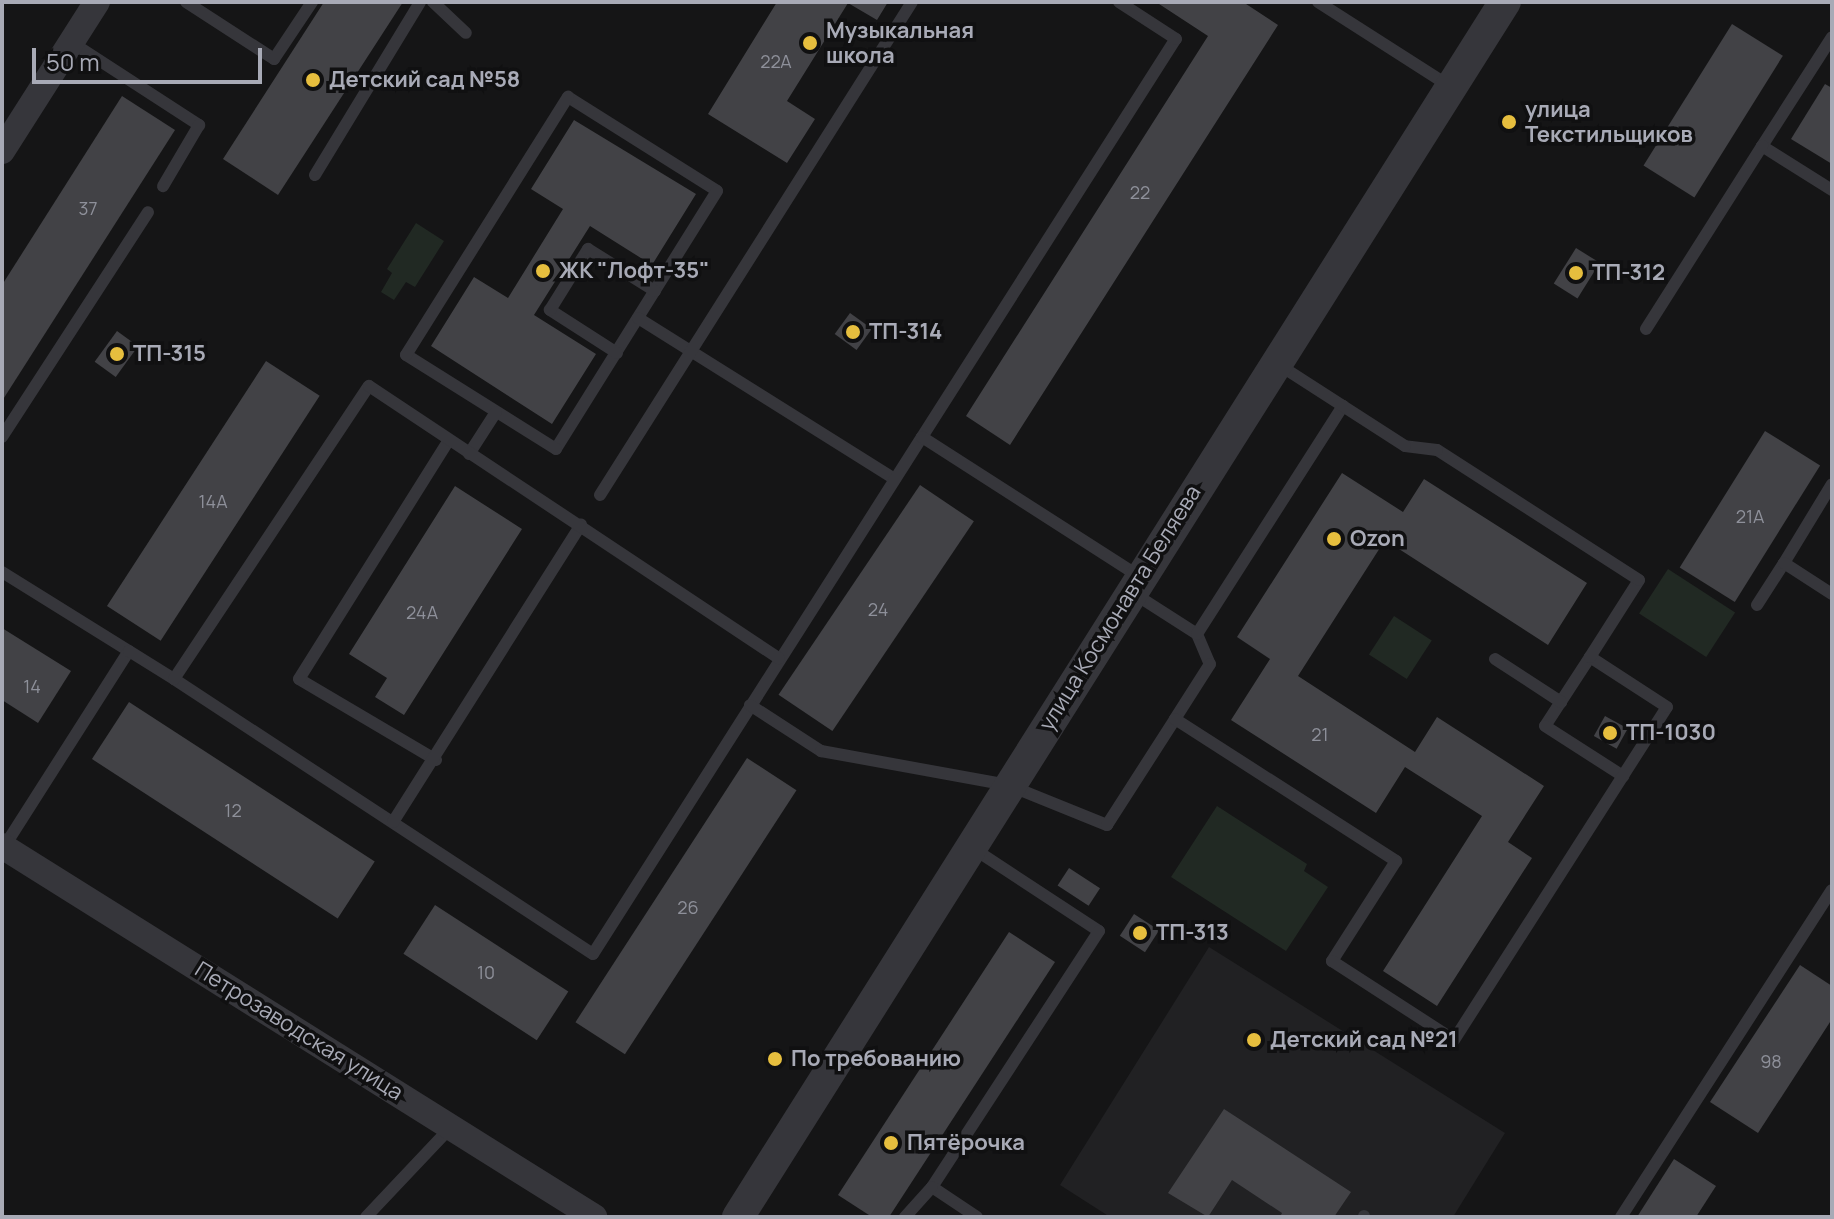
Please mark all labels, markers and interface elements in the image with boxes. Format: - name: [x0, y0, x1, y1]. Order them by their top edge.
- place label: Музыкальная школа: [826, 17, 974, 68]
- scale bar: [36, 32, 266, 82]
- marker: Музыкальная школа: [801, 34, 819, 52]
- text: 50 m: [46, 45, 100, 78]
- house number: 22А: [760, 50, 792, 72]
- place label: Детский сад №58: [329, 67, 520, 93]
- marker: Детский сад №58: [304, 71, 322, 89]
- place label: улица Текстильщиков: [1525, 96, 1693, 148]
- marker: улица Текстильщиков: [1500, 113, 1518, 131]
- house number: 22: [1130, 181, 1150, 203]
- house number: 37: [79, 197, 97, 219]
- place label: ЖК "Лофт-35": [559, 258, 710, 284]
- place label: ТП-312: [1592, 260, 1665, 286]
- marker: ЖК "Лофт-35": [534, 262, 552, 280]
- marker: ТП-312: [1567, 264, 1585, 282]
- place label: ТП-314: [869, 319, 942, 345]
- marker: ТП-314: [844, 323, 862, 341]
- place label: ТП-315: [133, 341, 206, 367]
- marker: ТП-315: [108, 345, 126, 363]
- street label: улица Космонавта Беляева: [1033, 480, 1207, 736]
- house number: 14А: [198, 490, 228, 512]
- house number: 21А: [1736, 505, 1764, 527]
- place label: Ozon: [1350, 526, 1405, 552]
- marker: Ozon: [1325, 530, 1343, 548]
- house number: 24: [868, 598, 888, 620]
- house number: 24А: [406, 601, 438, 623]
- house number: 14: [23, 675, 41, 697]
- place label: ТП-1030: [1626, 720, 1716, 746]
- house number: 21: [1311, 723, 1329, 745]
- marker: ТП-1030: [1601, 724, 1619, 742]
- house number: 12: [224, 799, 242, 821]
- house number: 26: [677, 896, 699, 918]
- place label: ТП-313: [1156, 920, 1229, 946]
- marker: ТП-313: [1131, 924, 1149, 942]
- street label: Петрозаводская улица: [190, 956, 408, 1106]
- house number: 10: [477, 961, 495, 983]
- place label: Детский сад №21: [1270, 1027, 1458, 1053]
- marker: Детский сад №21: [1245, 1031, 1263, 1049]
- place label: По требованию: [791, 1046, 961, 1072]
- marker: По требованию: [766, 1050, 784, 1068]
- house number: 98: [1760, 1050, 1782, 1072]
- place label: Пятёрочка: [907, 1130, 1025, 1156]
- marker: Пятёрочка: [882, 1134, 900, 1152]

